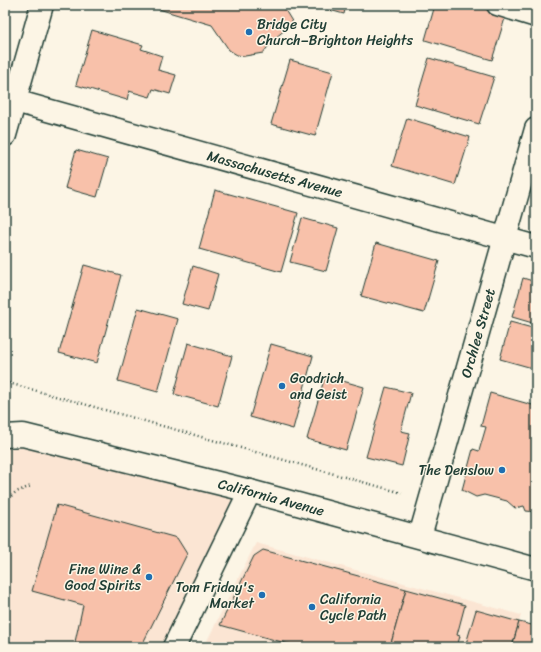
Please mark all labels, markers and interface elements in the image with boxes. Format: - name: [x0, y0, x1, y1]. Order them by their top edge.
- place label: Bridge City Church–Brighton Heights: [257, 12, 413, 53]
- marker: Bridge City Church–Brighton Heights: [244, 27, 254, 37]
- street label: Massachusetts Avenue: [204, 143, 346, 205]
- street label: Orchlee Street: [453, 285, 502, 381]
- place label: Goodrich and Geist: [290, 366, 347, 407]
- marker: Goodrich and Geist: [277, 381, 287, 391]
- place label: The Denslow: [419, 458, 494, 483]
- marker: The Denslow: [497, 465, 507, 475]
- street label: California Avenue: [215, 471, 327, 523]
- place label: Fine Wine & Good Spirits: [65, 557, 142, 598]
- marker: Fine Wine & Good Spirits: [144, 572, 154, 582]
- place label: Tom Friday's Market: [175, 575, 255, 616]
- place label: California Cycle Path: [320, 587, 387, 628]
- marker: Tom Friday's Market: [257, 590, 267, 600]
- marker: California Cycle Path: [307, 602, 317, 612]

